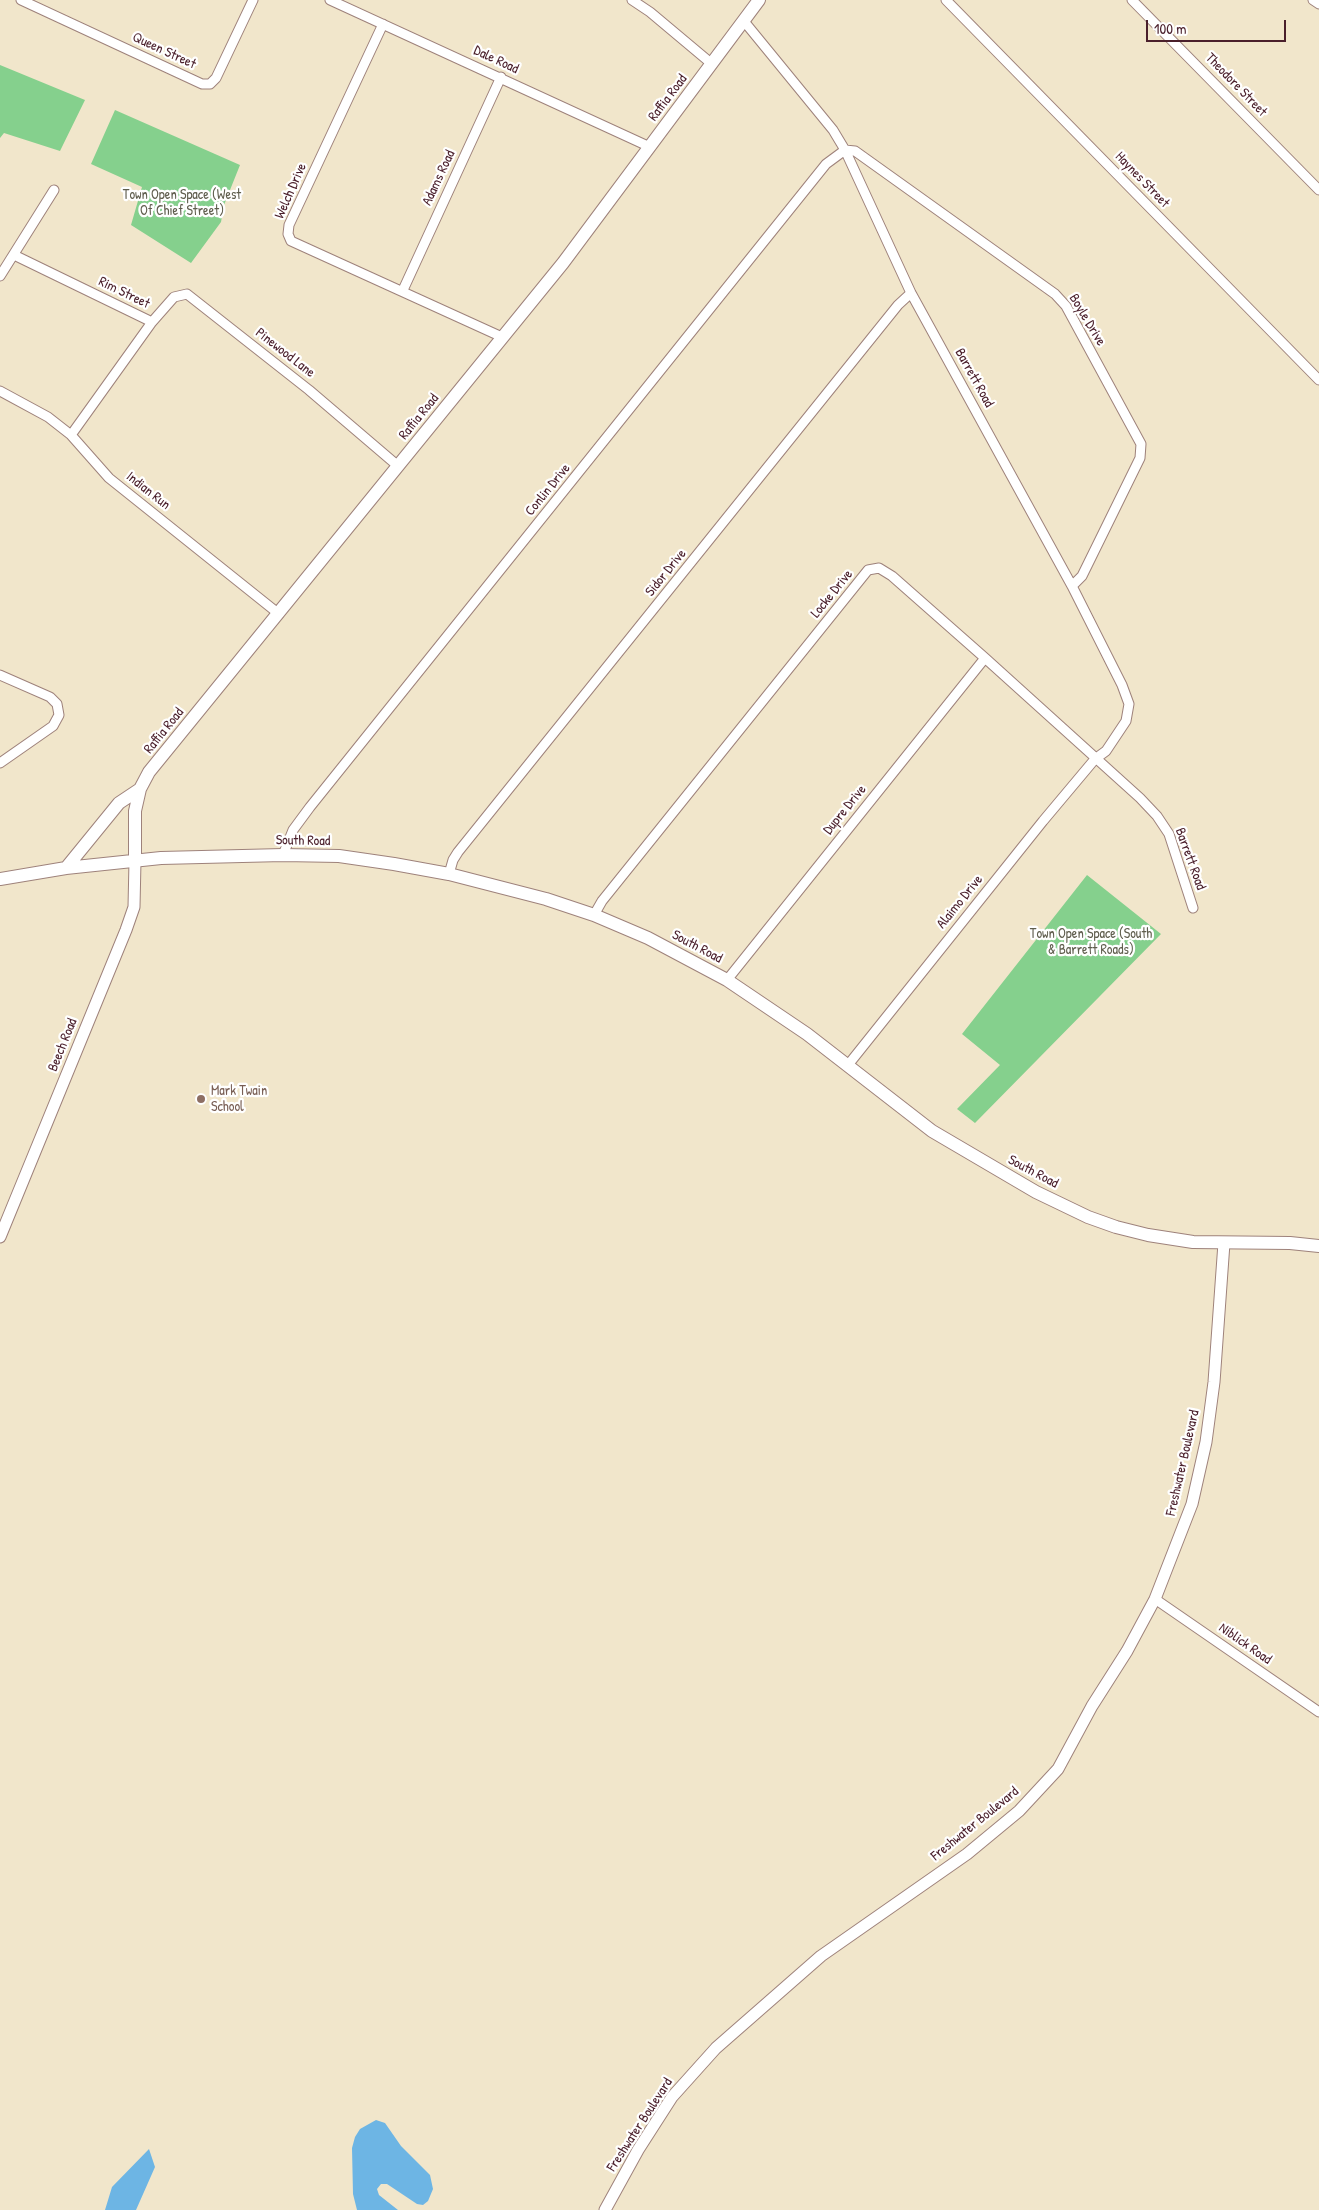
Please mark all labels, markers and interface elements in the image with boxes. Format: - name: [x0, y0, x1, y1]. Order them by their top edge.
- scale bar: [1149, 10, 1289, 42]
- text: 100 m: [1154, 18, 1187, 39]
- street label: Queen Street: [130, 29, 198, 73]
- street label: Dale Road: [471, 42, 521, 78]
- street label: Theodore Street: [1202, 50, 1270, 120]
- street label: Raffia Road: [645, 71, 691, 125]
- street label: Adams Road: [419, 148, 459, 208]
- street label: Haynes Street: [1111, 149, 1173, 211]
- street label: Welch Drive: [271, 161, 311, 221]
- park label: Town Open Space (West Of Chief Street): [123, 187, 241, 220]
- street label: Rim Street: [96, 273, 152, 313]
- street label: Boyle Drive: [1065, 291, 1109, 349]
- street label: Pinewood Lane: [252, 325, 318, 381]
- street label: Barrett Road: [951, 346, 997, 410]
- street label: Raffia Road: [395, 391, 443, 443]
- street label: Conlin Drive: [522, 460, 574, 520]
- street label: Indian Run: [123, 469, 173, 513]
- street label: Sidor Drive: [642, 546, 690, 600]
- street label: Locke Drive: [807, 566, 857, 622]
- street label: Raffia Road: [140, 705, 188, 757]
- street label: Dupre Drive: [820, 782, 870, 838]
- street label: Barrett Road: [1171, 826, 1209, 892]
- street label: South Road: [276, 832, 330, 850]
- street label: Alaimo Drive: [933, 872, 987, 932]
- park label: Town Open Space (South & Barrett Roads): [1030, 926, 1152, 959]
- street label: South Road: [669, 927, 725, 967]
- street label: Beech Road: [45, 1016, 81, 1074]
- place label: Mark Twain School: [211, 1083, 267, 1116]
- marker: Mark Twain School: [195, 1093, 207, 1105]
- street label: South Road: [1005, 1152, 1061, 1192]
- street label: Freshwater Boulevard: [1163, 1408, 1203, 1518]
- street label: Niblick Road: [1215, 1620, 1275, 1668]
- street label: Freshwater Boulevard: [928, 1783, 1022, 1865]
- street label: Freshwater Boulevard: [604, 2075, 676, 2175]

